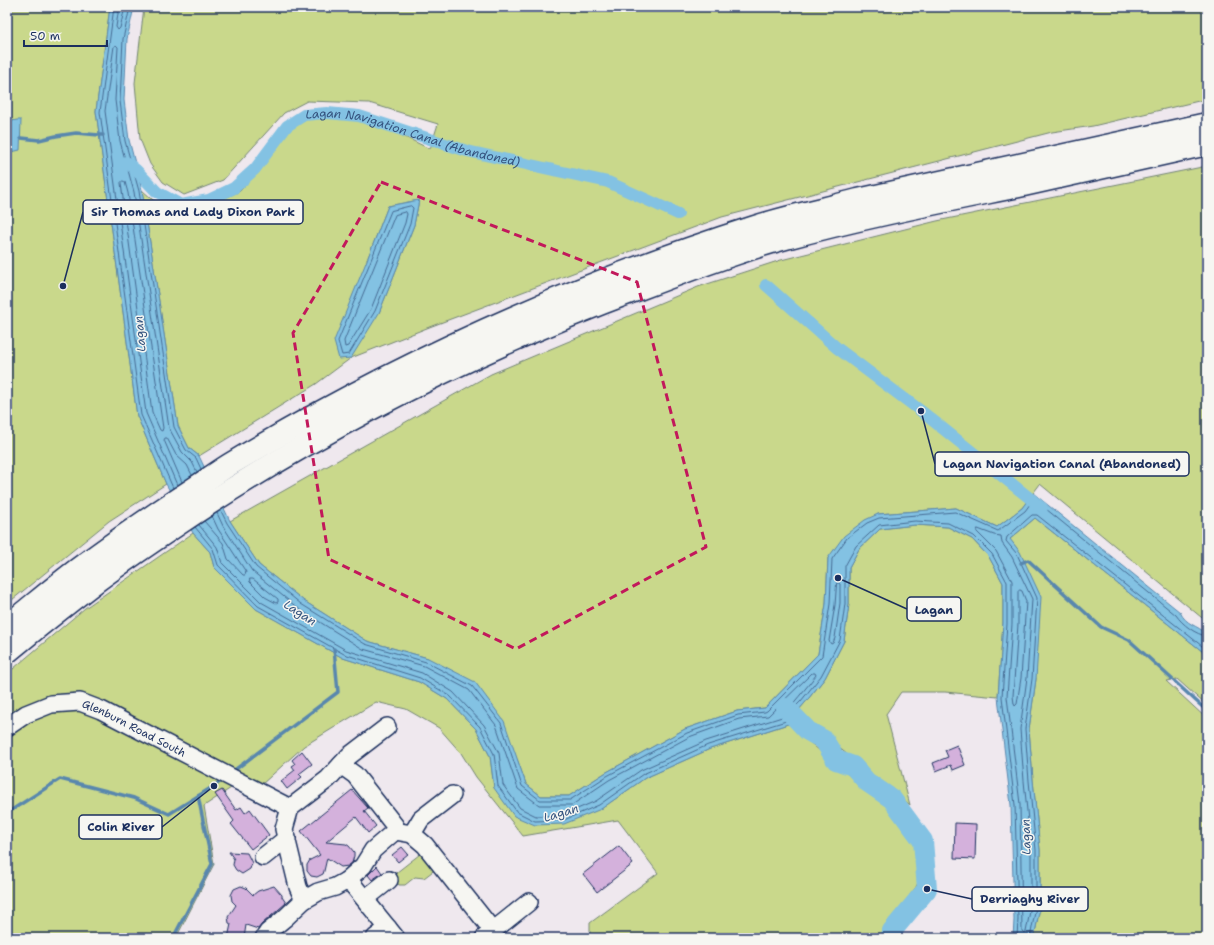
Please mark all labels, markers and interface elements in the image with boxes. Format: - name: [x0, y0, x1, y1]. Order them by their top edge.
- scale bar: [24, 22, 107, 48]
- text: 50 m: [30, 28, 60, 44]
- water label: Lagan Navigation Canal (Abandoned): [305, 105, 522, 170]
- callout: Sir Thomas and Lady Dixon Park: [83, 200, 303, 224]
- text: Sir Thomas and Lady Dixon Park: [91, 204, 295, 220]
- water label: Lagan: [130, 315, 150, 353]
- callout: Lagan Navigation Canal (Abandoned): [935, 452, 1189, 476]
- text: Lagan Navigation Canal (Abandoned): [943, 456, 1181, 472]
- water label: Lagan: [281, 597, 319, 629]
- callout: Lagan: [907, 597, 961, 621]
- text: Lagan: [915, 602, 953, 618]
- street label: Glenburn Road South: [80, 696, 189, 760]
- water label: Lagan: [541, 800, 581, 826]
- callout: Colin River: [79, 815, 162, 839]
- text: Colin River: [87, 819, 155, 835]
- water label: Lagan: [1017, 819, 1035, 855]
- callout: Derriaghy River: [972, 887, 1088, 911]
- text: Derriaghy River: [980, 891, 1080, 907]

